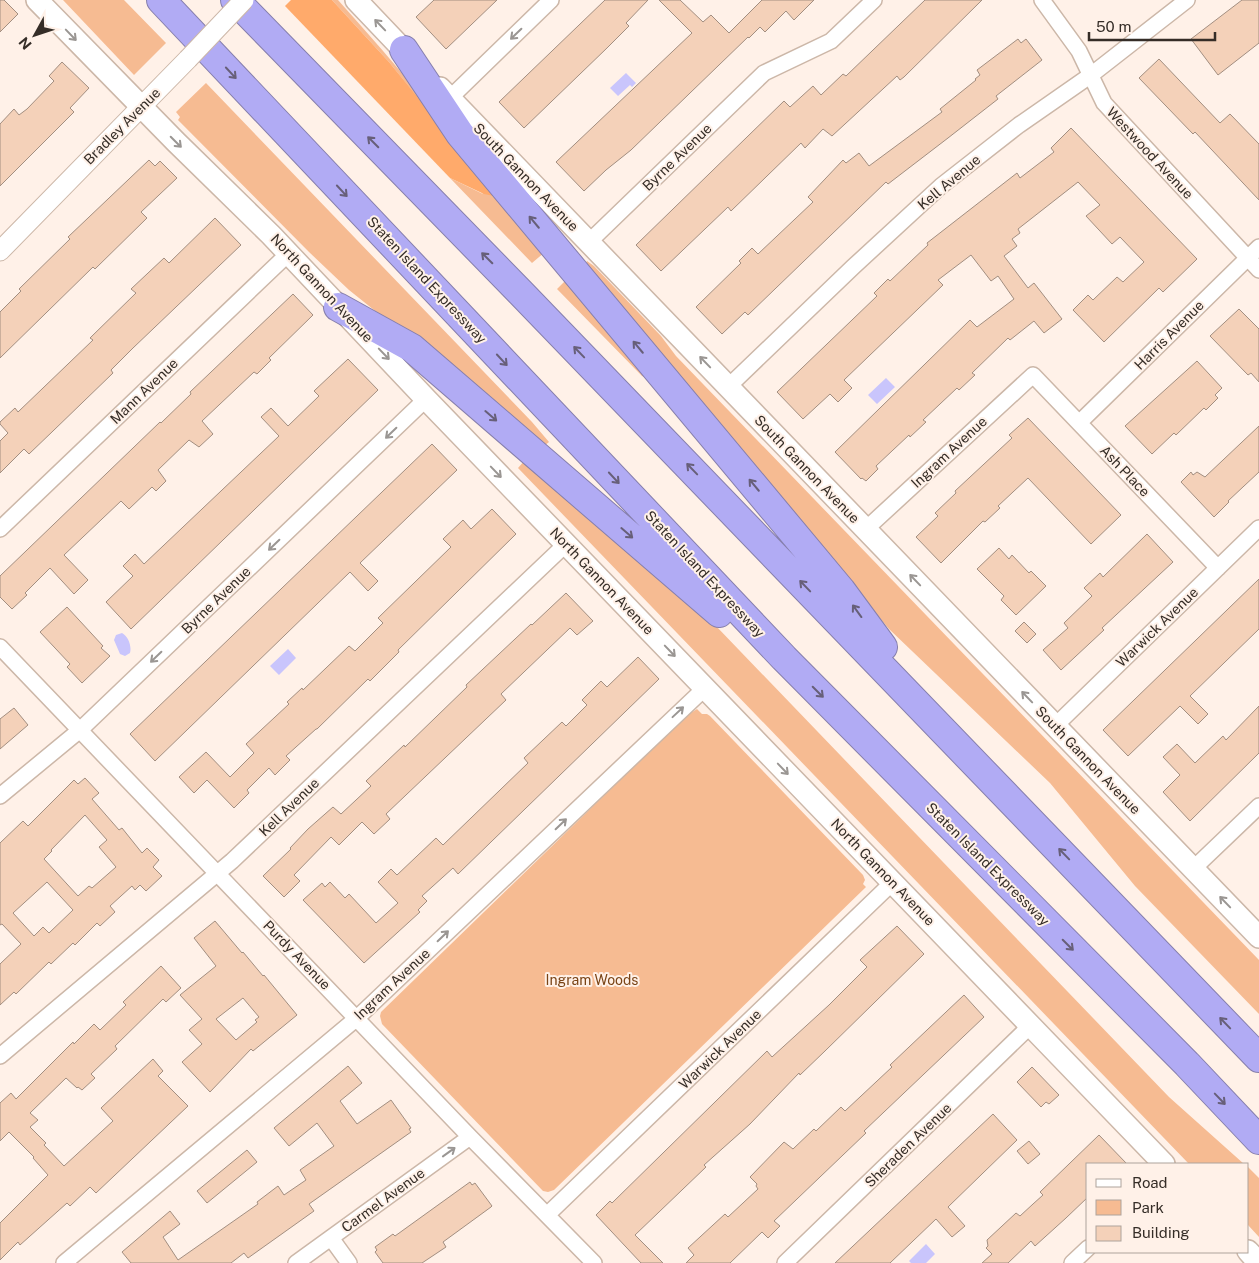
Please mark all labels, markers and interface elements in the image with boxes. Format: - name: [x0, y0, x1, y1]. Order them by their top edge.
- north arrow: [10, 10, 60, 60]
- scale bar: [1089, 10, 1215, 42]
- text: 50 m: [1096, 18, 1131, 35]
- one-way arrow: [374, 19, 386, 31]
- one-way arrow: [510, 28, 522, 40]
- one-way arrow: [65, 29, 77, 41]
- text: N: [15, 34, 35, 53]
- one-way arrow: [225, 67, 237, 80]
- street label: Bradley Avenue: [80, 84, 164, 168]
- street label: Westwood Avenue: [1103, 104, 1197, 202]
- street label: South Gannon Avenue: [470, 120, 582, 234]
- street label: Byrne Avenue: [639, 120, 715, 194]
- one-way arrow: [169, 135, 181, 147]
- one-way arrow: [367, 136, 379, 149]
- street label: Kell Avenue: [914, 151, 984, 213]
- one-way arrow: [336, 185, 348, 198]
- street label: Staten Island Expressway: [364, 213, 490, 347]
- one-way arrow: [528, 216, 540, 229]
- street label: North Gannon Avenue: [268, 231, 376, 346]
- one-way arrow: [481, 252, 493, 264]
- street label: Harris Avenue: [1131, 297, 1207, 373]
- one-way arrow: [633, 341, 644, 354]
- one-way arrow: [573, 346, 585, 359]
- one-way arrow: [378, 348, 390, 361]
- one-way arrow: [496, 354, 508, 367]
- street label: Mann Avenue: [107, 355, 181, 427]
- one-way arrow: [699, 356, 711, 368]
- one-way arrow: [484, 410, 497, 422]
- street label: South Gannon Avenue: [751, 412, 863, 526]
- street label: Ingram Avenue: [908, 413, 990, 491]
- one-way arrow: [385, 427, 397, 439]
- street label: Ash Place: [1097, 442, 1153, 500]
- one-way arrow: [686, 463, 698, 475]
- one-way arrow: [490, 465, 502, 478]
- one-way arrow: [608, 472, 620, 485]
- one-way arrow: [748, 479, 759, 492]
- street label: Staten Island Expressway: [642, 507, 768, 641]
- street label: North Gannon Avenue: [547, 524, 657, 638]
- one-way arrow: [621, 527, 634, 539]
- one-way arrow: [267, 539, 280, 551]
- street label: Byrne Avenue: [178, 563, 254, 637]
- one-way arrow: [909, 574, 921, 586]
- one-way arrow: [799, 580, 811, 592]
- street label: Warwick Avenue: [1113, 584, 1201, 670]
- one-way arrow: [852, 604, 862, 618]
- one-way arrow: [664, 645, 676, 658]
- one-way arrow: [150, 651, 162, 663]
- one-way arrow: [812, 686, 825, 698]
- one-way arrow: [1021, 691, 1034, 703]
- street label: South Gannon Avenue: [1032, 703, 1144, 817]
- one-way arrow: [672, 706, 685, 718]
- one-way arrow: [776, 762, 788, 774]
- street label: Kell Avenue: [256, 775, 322, 839]
- street label: Staten Island Expressway: [923, 799, 1053, 929]
- street label: North Gannon Avenue: [828, 815, 938, 929]
- one-way arrow: [554, 818, 567, 830]
- one-way arrow: [1058, 848, 1070, 861]
- one-way arrow: [1219, 896, 1231, 909]
- street label: Purdy Avenue: [260, 917, 334, 993]
- one-way arrow: [437, 930, 449, 942]
- one-way arrow: [1062, 938, 1074, 951]
- street label: Ingram Avenue: [351, 945, 433, 1023]
- park label: Ingram Woods: [546, 972, 638, 988]
- street label: Warwick Avenue: [676, 1006, 764, 1092]
- one-way arrow: [1219, 1016, 1231, 1029]
- one-way arrow: [1214, 1093, 1226, 1105]
- street label: Sheraden Avenue: [861, 1100, 955, 1190]
- one-way arrow: [442, 1147, 456, 1157]
- legend: [1086, 1163, 1249, 1253]
- street label: Carmel Avenue: [338, 1165, 428, 1235]
- text: Road: [1132, 1174, 1168, 1191]
- text: Park: [1132, 1199, 1164, 1216]
- text: Building: [1132, 1224, 1190, 1241]

